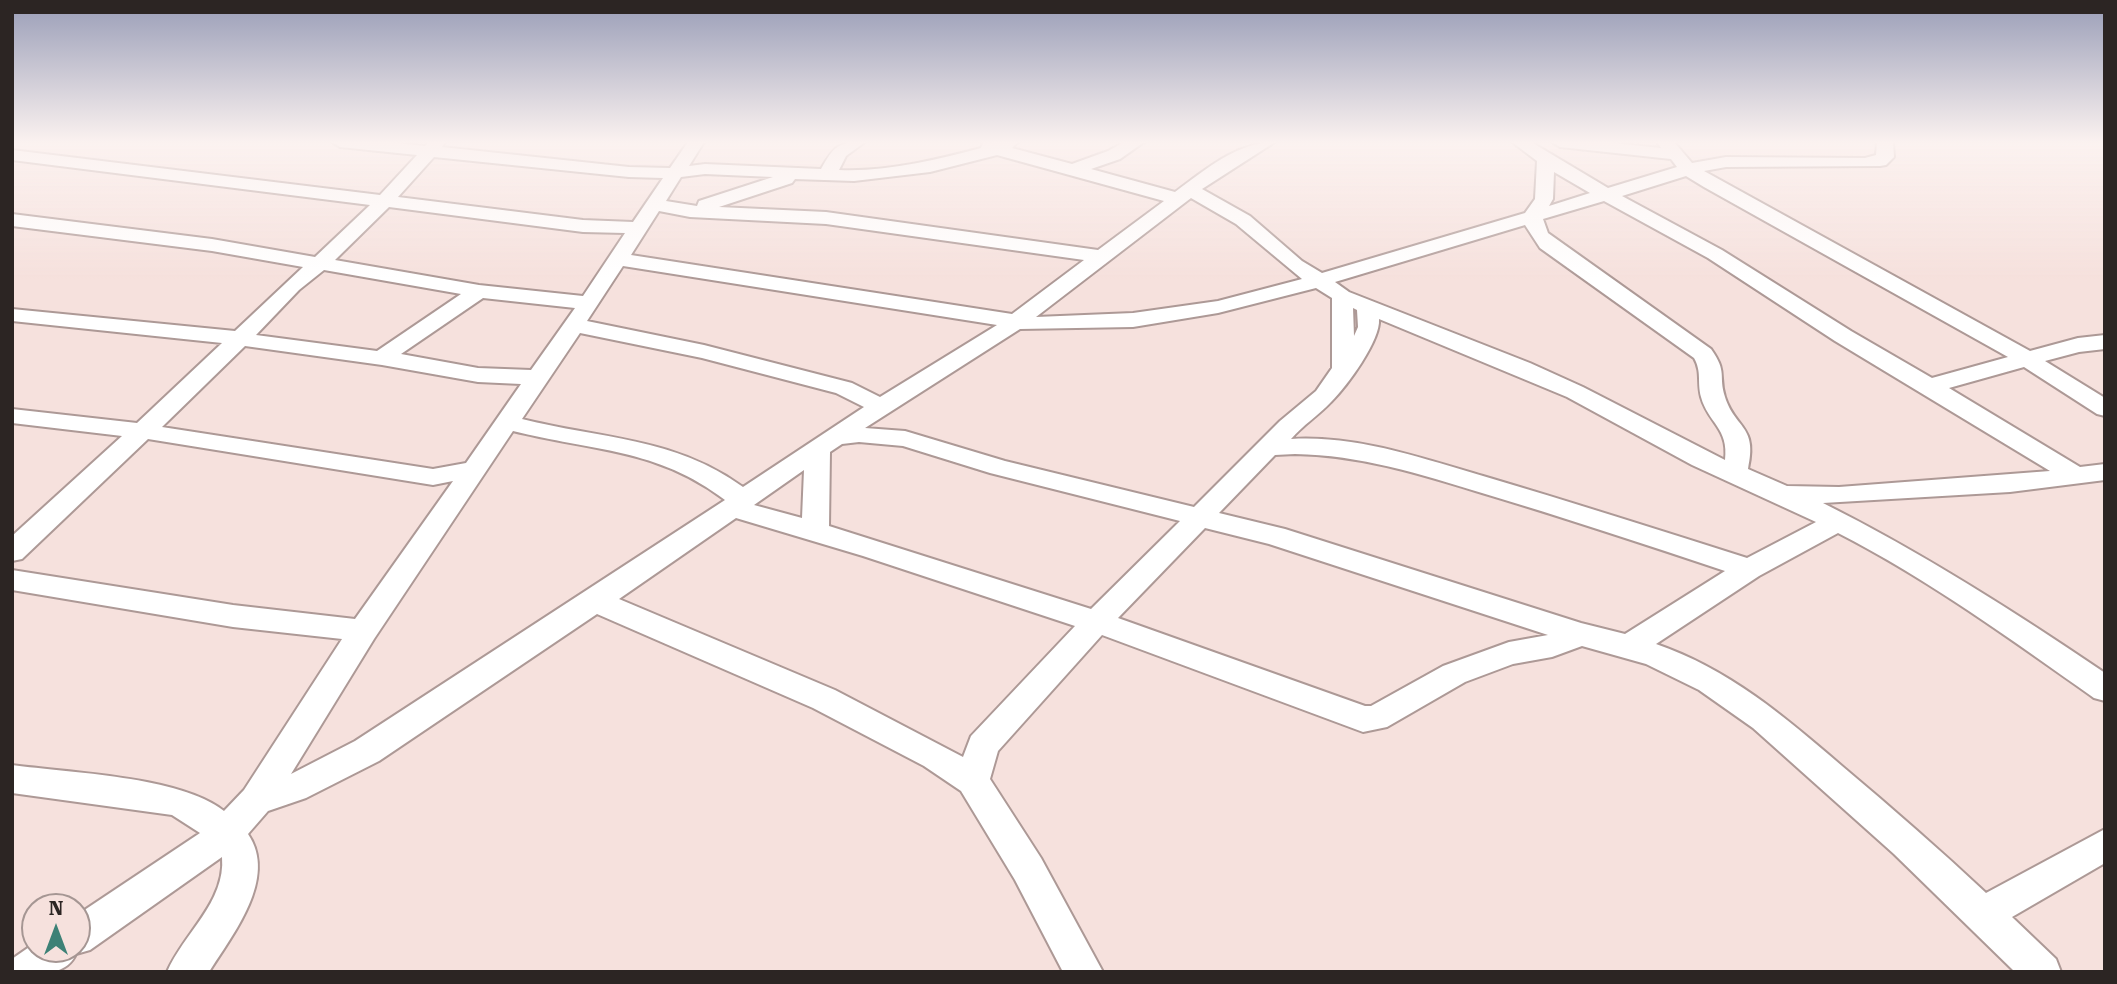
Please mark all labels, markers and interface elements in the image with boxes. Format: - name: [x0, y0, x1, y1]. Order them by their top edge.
- north arrow: [21, 893, 91, 963]
- text: N: [49, 897, 63, 920]

